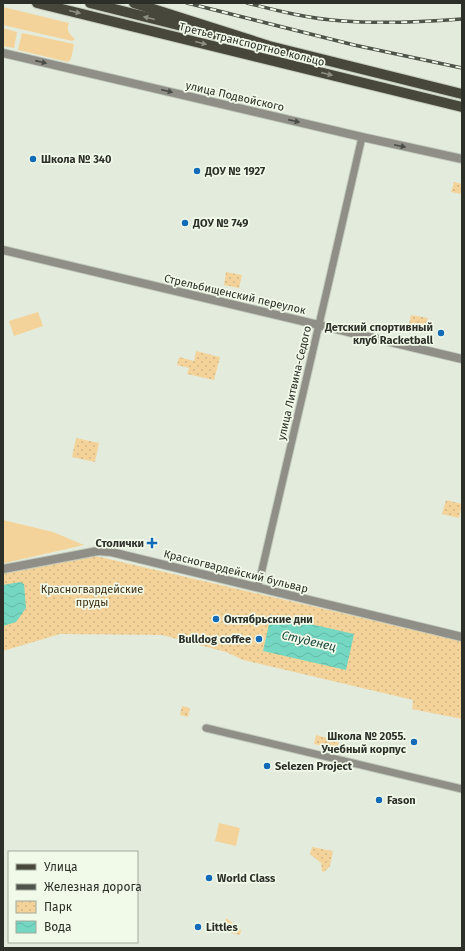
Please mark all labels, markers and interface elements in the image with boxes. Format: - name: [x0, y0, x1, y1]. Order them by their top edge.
- one-way arrow: [69, 10, 81, 16]
- one-way arrow: [143, 15, 155, 21]
- street label: Третье транспортное кольцо: [178, 20, 326, 69]
- one-way arrow: [195, 41, 207, 47]
- one-way arrow: [35, 59, 47, 65]
- one-way arrow: [321, 72, 333, 78]
- street label: улица Подвойского: [184, 79, 285, 114]
- one-way arrow: [161, 89, 174, 95]
- one-way arrow: [288, 119, 300, 125]
- one-way arrow: [393, 143, 406, 149]
- place label: Школа № 340: [41, 153, 112, 166]
- marker: Школа № 340: [28, 154, 38, 164]
- place label: ДОУ № 1927: [204, 165, 265, 178]
- marker: ДОУ № 1927: [192, 166, 202, 176]
- place label: ДОУ № 749: [192, 217, 248, 230]
- marker: ДОУ № 749: [180, 218, 190, 228]
- street label: Стрельбищенский переулок: [163, 272, 307, 317]
- place label: Детский спортивный клуб Racketball: [324, 321, 434, 347]
- street label: улица Литвина-Седого: [275, 325, 314, 442]
- marker: Детский спортивный клуб Racketball: [436, 328, 446, 338]
- place label: Столички: [96, 537, 144, 550]
- marker: Столички: [147, 538, 157, 548]
- street label: Красногвардейский бульвар: [162, 547, 309, 596]
- park label: Красногвардейские пруды: [41, 583, 143, 609]
- place label: Октябрьские дни: [224, 613, 313, 626]
- marker: Октябрьские дни: [211, 614, 221, 624]
- water label: Студенец: [280, 628, 338, 654]
- place label: Bulldog coffee: [178, 633, 251, 646]
- marker: Bulldog coffee: [254, 634, 264, 644]
- place label: Школа № 2055. Учебный корпус: [320, 730, 407, 756]
- marker: Школа № 2055. Учебный корпус: [409, 737, 419, 747]
- place label: Selezen Project: [275, 760, 353, 773]
- marker: Selezen Project: [262, 761, 272, 771]
- place label: Fason: [387, 794, 416, 807]
- marker: Fason: [374, 795, 384, 805]
- legend: [8, 851, 138, 943]
- text: Улица: [44, 860, 78, 874]
- place label: World Class: [217, 872, 276, 885]
- marker: World Class: [204, 873, 214, 883]
- text: Железная дорога: [44, 880, 142, 894]
- text: Парк: [44, 900, 73, 914]
- text: Вода: [44, 920, 71, 934]
- place label: Littles: [206, 921, 238, 934]
- marker: Littles: [193, 922, 203, 932]

